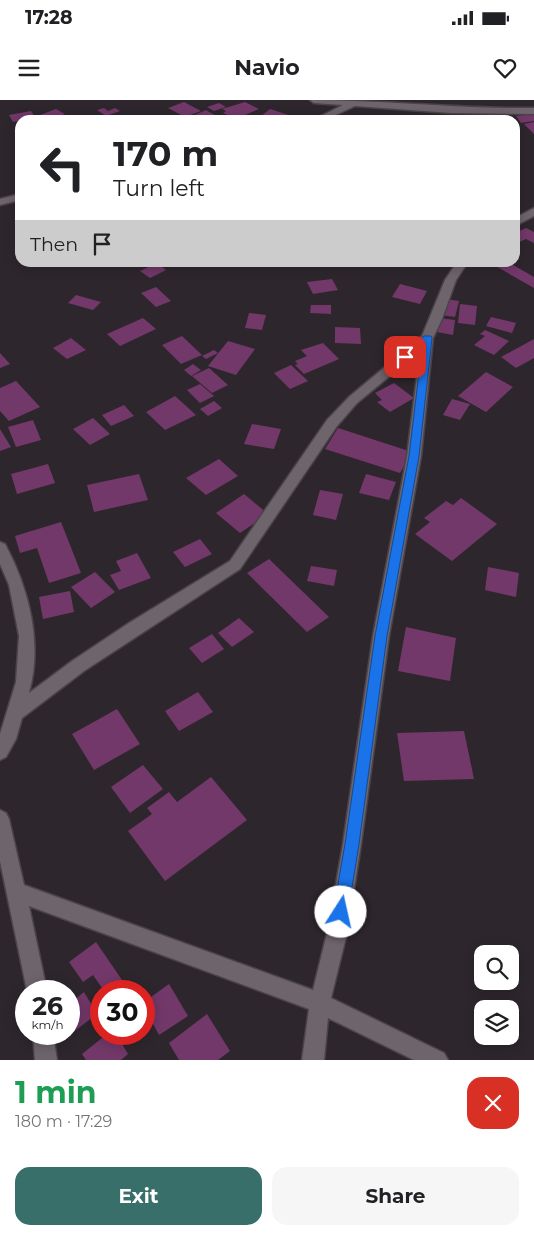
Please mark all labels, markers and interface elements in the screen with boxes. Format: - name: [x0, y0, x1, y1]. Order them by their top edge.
- text: 17:28: [25, 6, 73, 29]
- icon: menu: [15, 54, 43, 82]
- text: Navio: [234, 54, 300, 81]
- icon: heart: [491, 54, 519, 82]
- text: 170 m: [113, 132, 218, 175]
- icon: left: [30, 135, 95, 200]
- text: Turn left: [113, 175, 205, 202]
- icon: arrive: [88, 230, 116, 258]
- text: Then: [30, 233, 78, 256]
- pin: [384, 336, 426, 378]
- icon: arrive: [391, 343, 419, 371]
- position arrow: [314, 885, 366, 937]
- map controls: [474, 945, 519, 1045]
- button: search: [474, 945, 519, 990]
- speed limit sign: 30: [90, 980, 155, 1045]
- text: 26: [32, 991, 63, 1021]
- button: layers: [474, 1000, 519, 1045]
- text: km/h: [31, 1017, 64, 1032]
- text: 1 min: [15, 1074, 96, 1111]
- button: close: [467, 1077, 519, 1129]
- text: 180 m · 17:29: [15, 1112, 112, 1131]
- button: Exit: [15, 1167, 262, 1225]
- button: Share: [272, 1167, 519, 1225]

